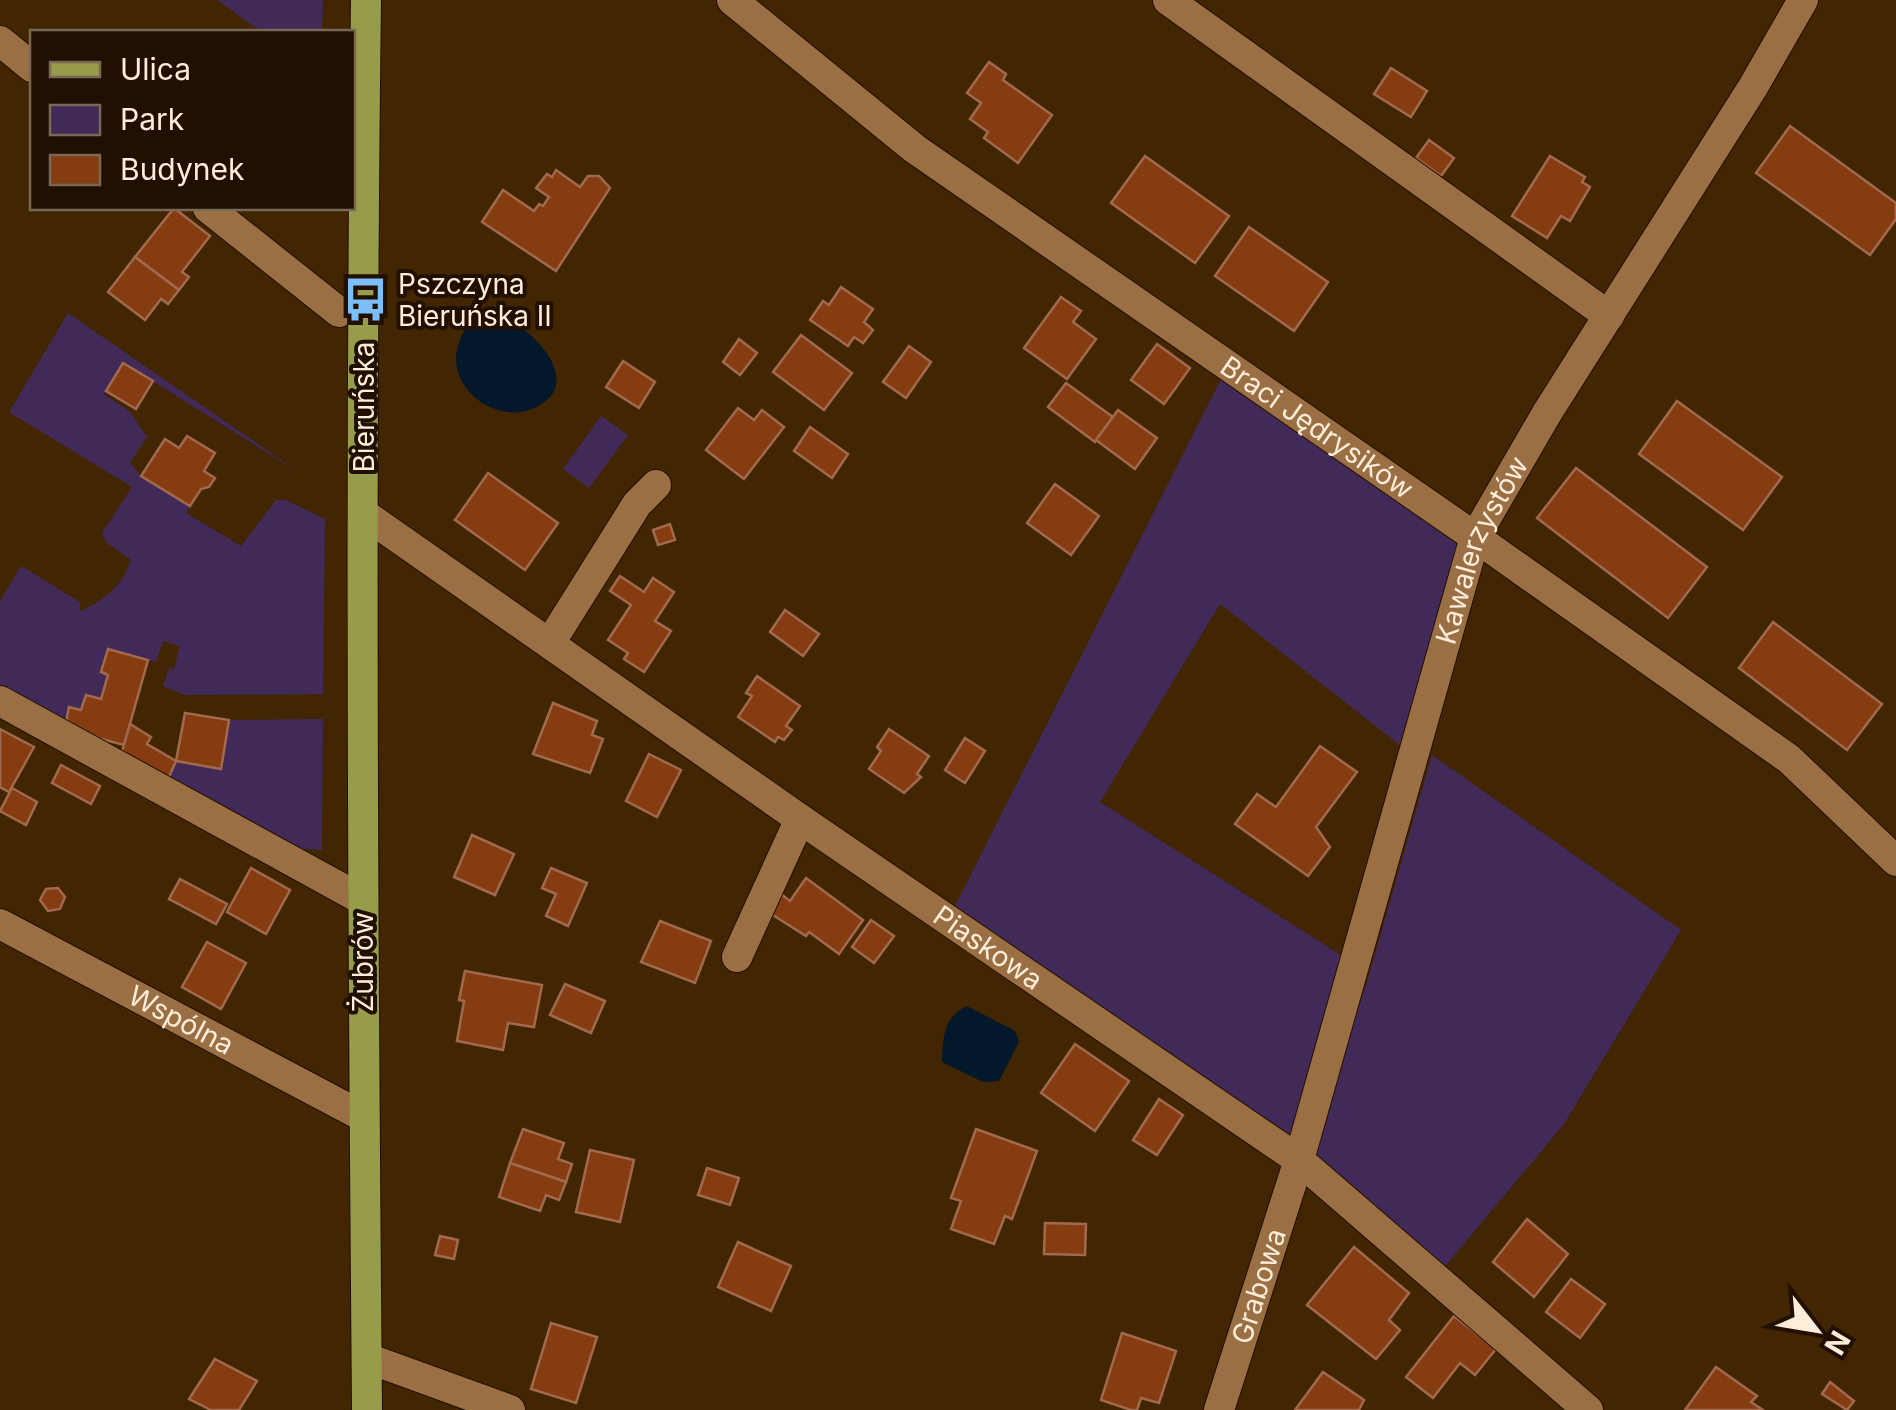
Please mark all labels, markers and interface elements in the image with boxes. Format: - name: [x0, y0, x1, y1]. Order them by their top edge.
- legend: [30, 30, 355, 210]
- text: Ulica: [120, 51, 191, 87]
- text: Park: [120, 101, 185, 137]
- text: Budynek: [120, 151, 245, 187]
- place label: Pszczyna Bieruńska II: [398, 267, 552, 333]
- bus stop icon: Pszczyna Bieruńska II: [341, 276, 389, 324]
- street label: Bieruńska: [347, 342, 381, 472]
- street label: Braci Jędrysików: [1214, 349, 1420, 506]
- street label: Kawalerzystów: [1429, 450, 1535, 648]
- street label: Piaskowa: [927, 898, 1049, 997]
- street label: Żubrów: [346, 912, 380, 1012]
- street label: Wspólna: [123, 978, 240, 1062]
- street label: Grabowa: [1224, 1224, 1293, 1348]
- north arrow: [1766, 1280, 1866, 1380]
- text: N: [1817, 1325, 1857, 1361]

